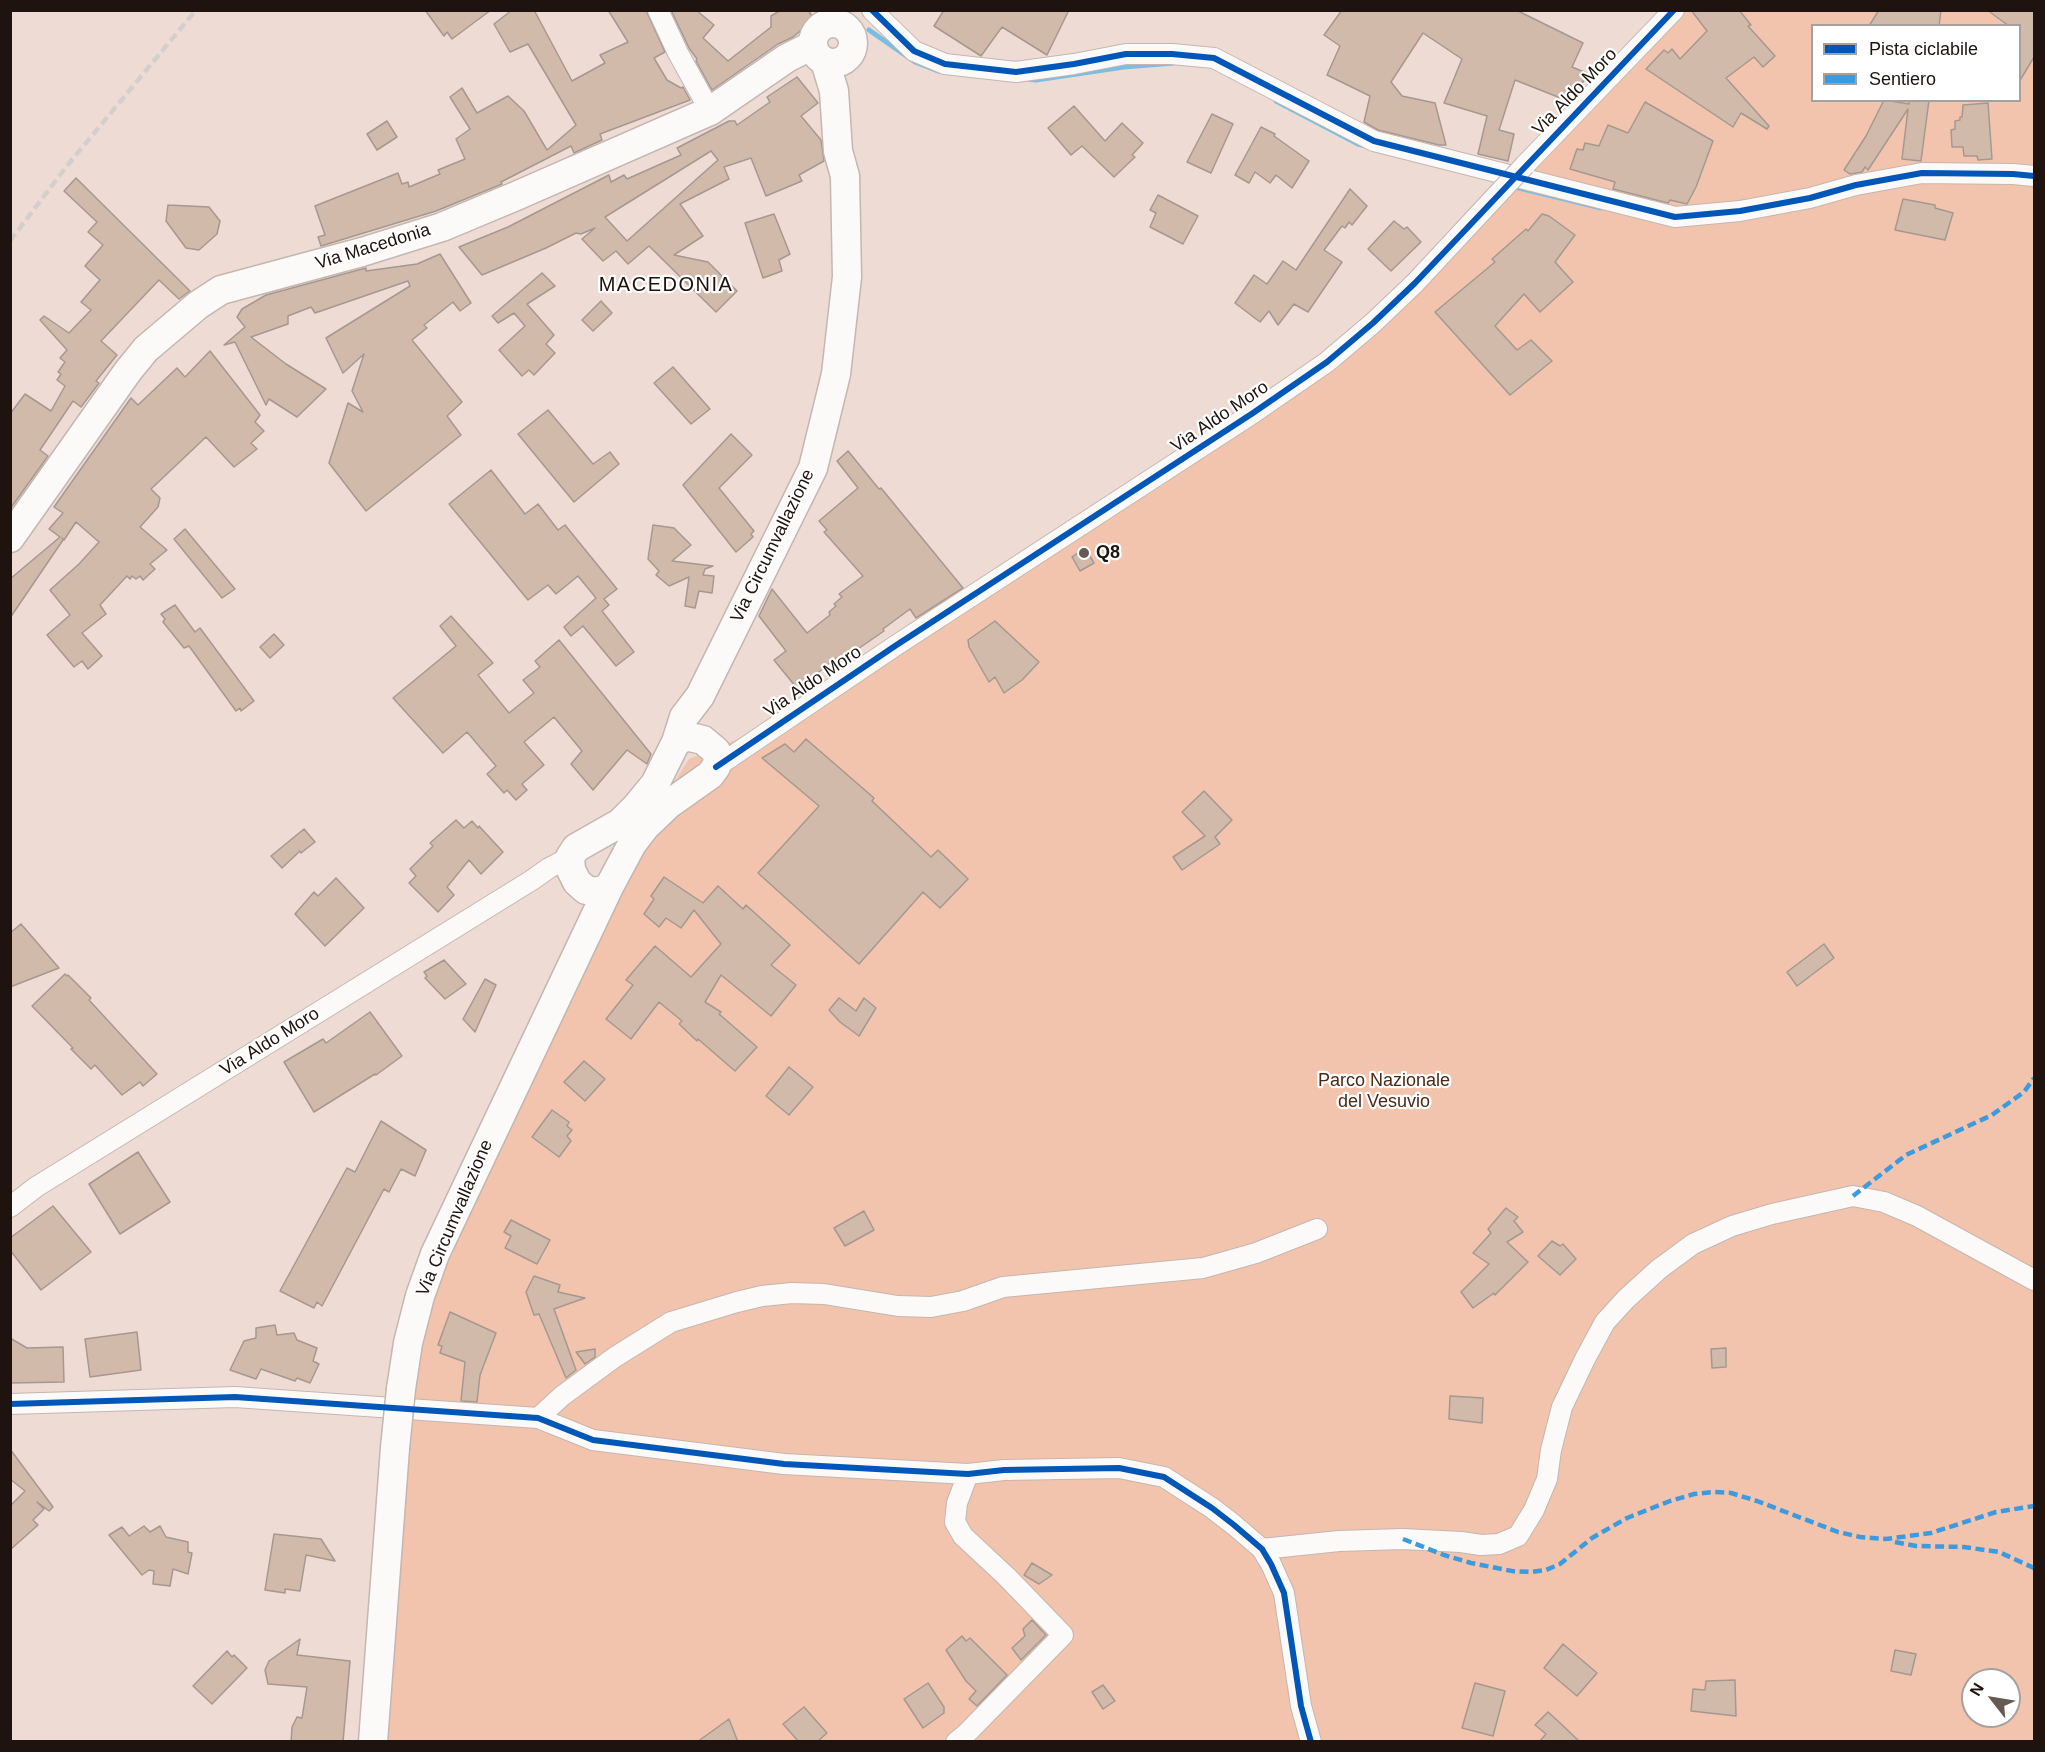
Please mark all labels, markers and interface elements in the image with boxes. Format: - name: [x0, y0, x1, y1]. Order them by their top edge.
- legend: [1811, 24, 2021, 102]
- text: Pista ciclabile: [1869, 39, 1978, 59]
- street label: Via Aldo Moro: [1528, 44, 1622, 140]
- text: Sentiero: [1869, 69, 1936, 89]
- street label: Via Macedonia: [313, 219, 433, 275]
- district label: MACEDONIA: [599, 273, 733, 297]
- street label: Via Aldo Moro: [1167, 377, 1273, 457]
- street label: Via Circumvallazione: [727, 466, 819, 626]
- place label: Q8: [1096, 542, 1120, 564]
- marker: Q8: [1077, 546, 1091, 560]
- street label: Via Aldo Moro: [760, 642, 866, 722]
- street label: Via Aldo Moro: [216, 1003, 324, 1081]
- park label: Parco Nazionale del Vesuvio: [1318, 1070, 1450, 1112]
- street label: Via Circumvallazione: [412, 1137, 498, 1299]
- north arrow: [1961, 1668, 2021, 1728]
- text: N: [1967, 1680, 1987, 1699]

